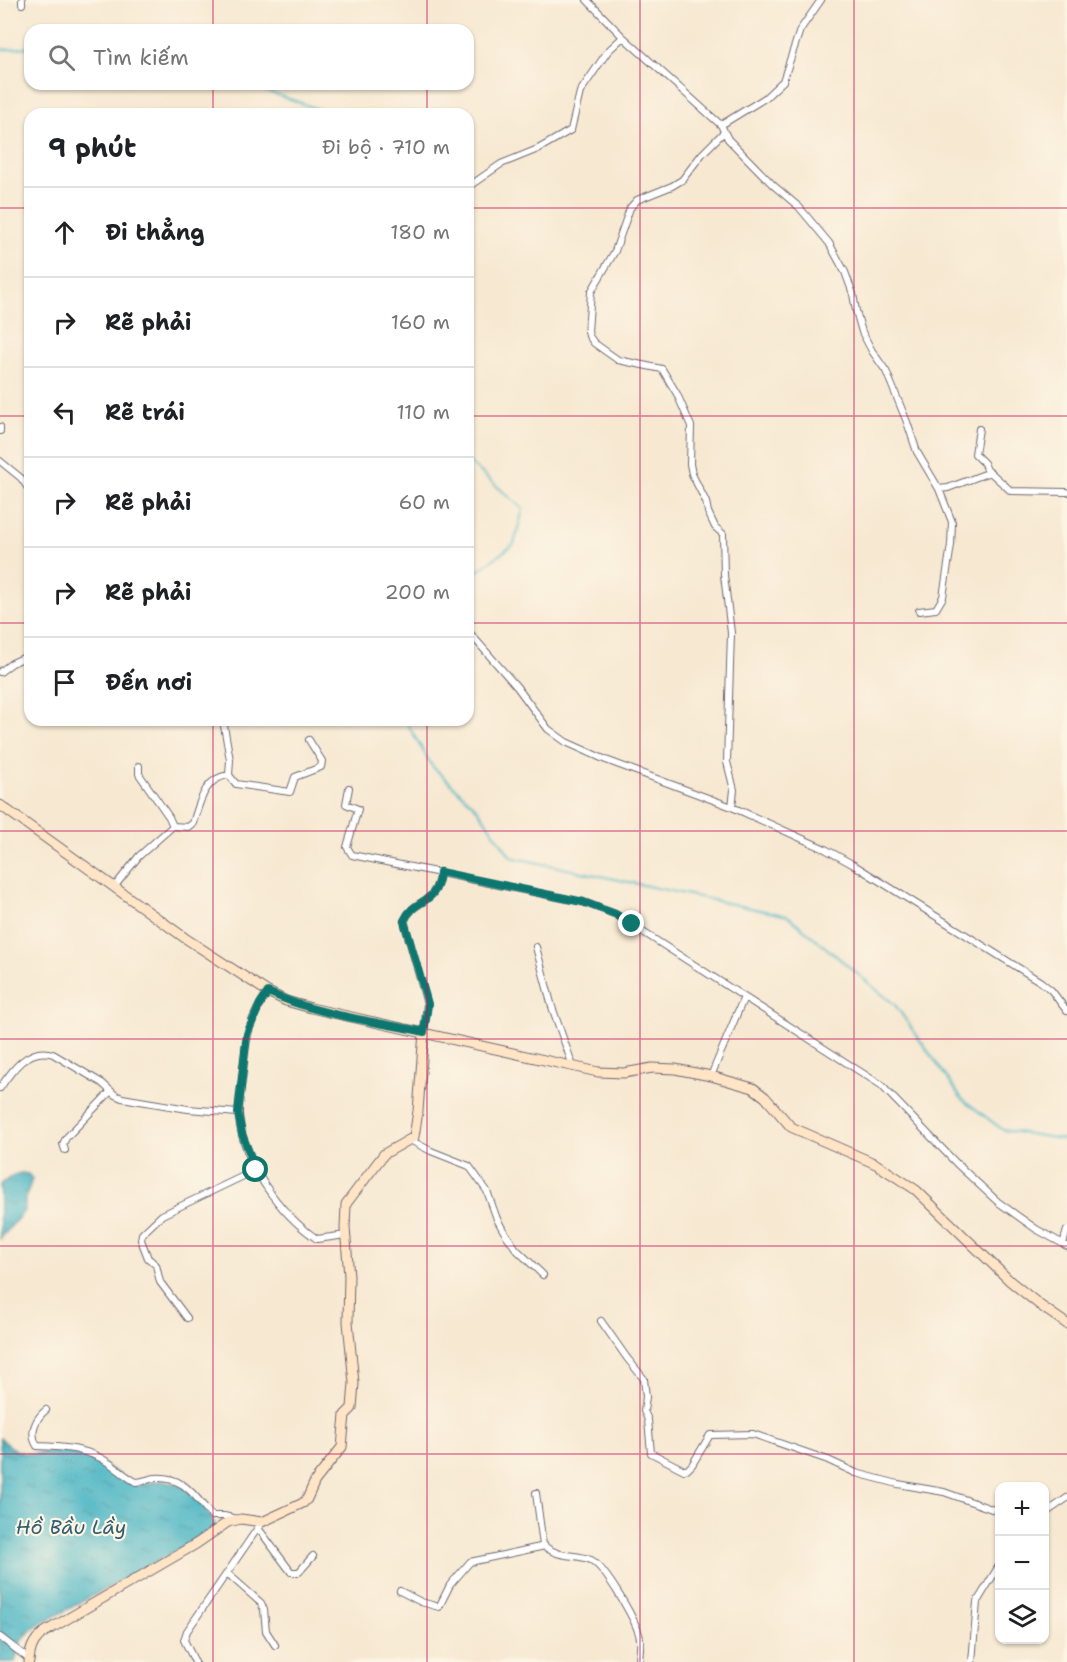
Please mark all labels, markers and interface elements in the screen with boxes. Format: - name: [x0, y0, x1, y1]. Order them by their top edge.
- search box: [24, 24, 474, 90]
- icon: search: [45, 41, 78, 74]
- text: Tìm kiếm: [93, 43, 189, 72]
- text: 9 phút: [48, 130, 137, 165]
- text: Đi bộ · 710 m: [322, 134, 450, 160]
- icon: ahead: [48, 216, 81, 249]
- text: Đi thẳng: [105, 218, 205, 247]
- text: 180 m: [390, 219, 450, 245]
- icon: right: [48, 306, 81, 339]
- text: Rẽ phải: [105, 308, 191, 337]
- text: 160 m: [391, 309, 450, 335]
- icon: left: [48, 396, 81, 429]
- text: Rẽ trái: [105, 398, 185, 427]
- text: 110 m: [396, 399, 450, 425]
- icon: right: [48, 486, 81, 519]
- text: Rẽ phải: [105, 488, 191, 517]
- text: 60 m: [398, 489, 450, 515]
- icon: right: [48, 576, 81, 609]
- text: Rẽ phải: [105, 578, 191, 607]
- text: 200 m: [385, 579, 450, 605]
- icon: arrive: [48, 666, 81, 699]
- text: Đến nơi: [105, 668, 192, 697]
- route end: [618, 910, 644, 936]
- route start: [242, 1156, 268, 1182]
- map controls: [995, 1482, 1049, 1644]
- button: +: [995, 1482, 1049, 1536]
- water label: Hồ Bầu Lầy: [16, 1514, 126, 1540]
- button: −: [995, 1536, 1049, 1590]
- button: layers: [995, 1590, 1049, 1644]

